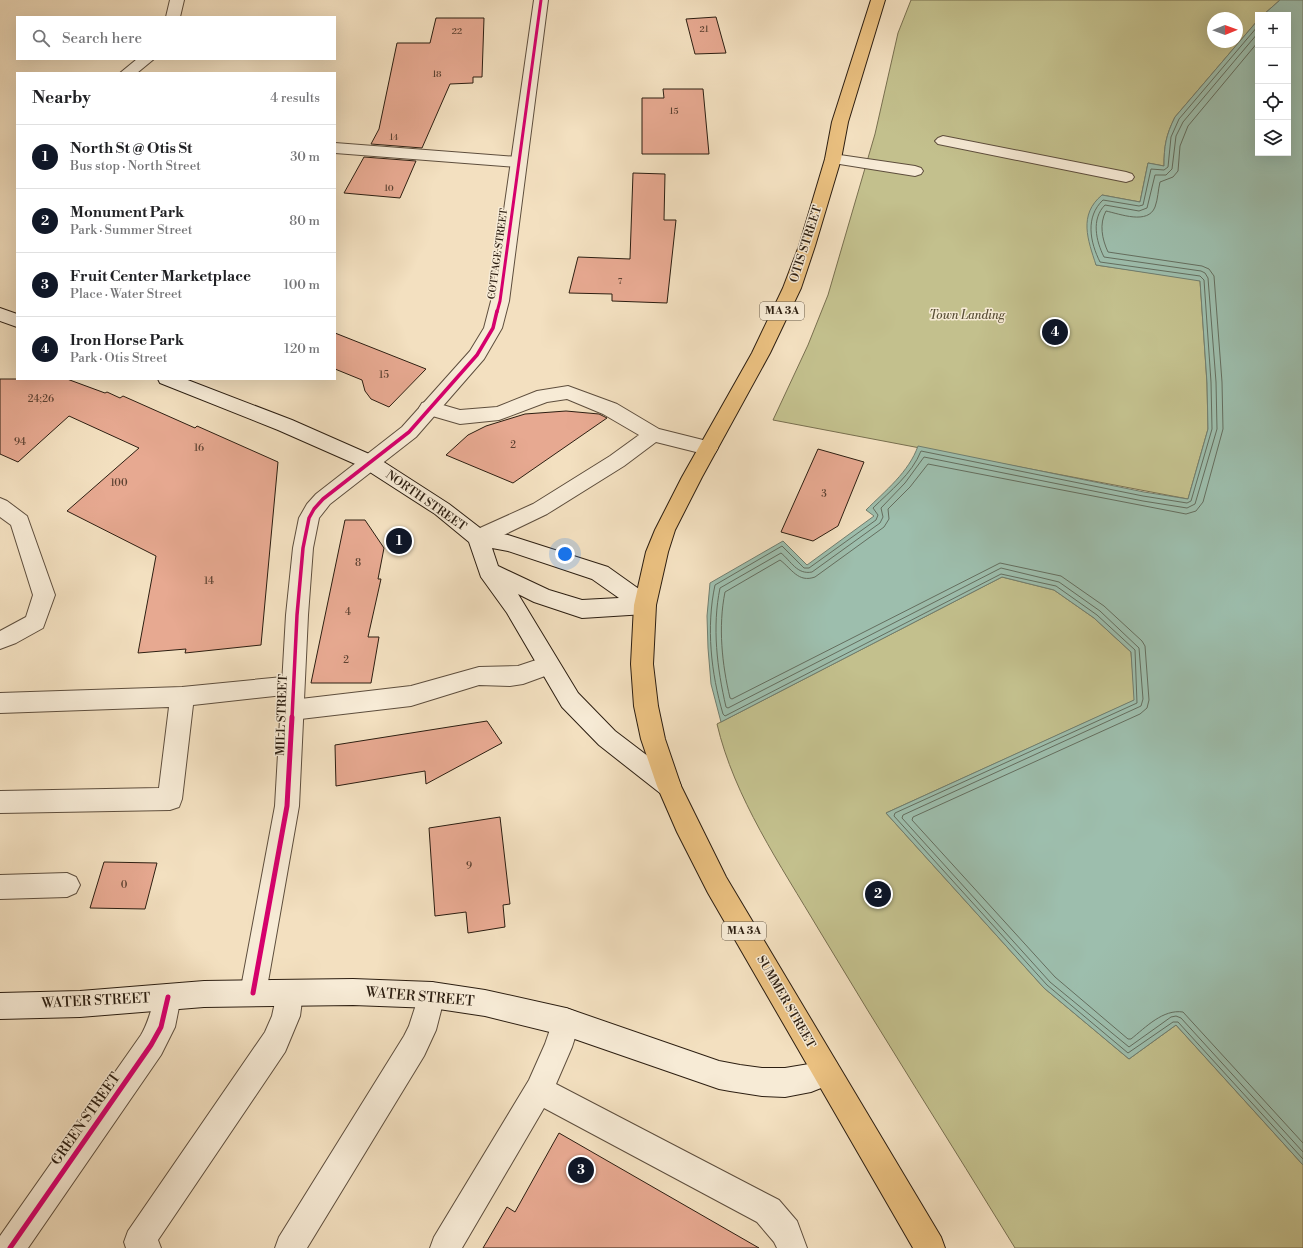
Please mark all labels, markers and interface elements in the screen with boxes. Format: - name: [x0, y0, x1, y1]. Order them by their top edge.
- north arrow: [1207, 12, 1243, 48]
- map controls: [1255, 12, 1291, 156]
- button: +: [1255, 12, 1291, 48]
- search box: [16, 16, 336, 60]
- house number: 21: [699, 24, 709, 35]
- house number: 22: [452, 26, 462, 37]
- icon: search: [30, 27, 52, 49]
- text: Search here: [62, 29, 142, 48]
- button: −: [1255, 48, 1291, 84]
- house number: 18: [432, 69, 442, 80]
- button: locate: [1255, 84, 1291, 120]
- text: Nearby: [32, 87, 91, 109]
- text: 4 results: [270, 90, 320, 106]
- house number: 15: [670, 106, 678, 117]
- button: layers: [1255, 120, 1291, 156]
- house number: 14: [390, 132, 399, 143]
- text: North St @ Otis St: [70, 139, 192, 158]
- text: 1: [42, 149, 48, 165]
- text: 30 m: [290, 149, 320, 165]
- text: Bus stop · North Street: [70, 158, 201, 174]
- house number: 10: [384, 183, 394, 194]
- text: Monument Park: [70, 203, 184, 222]
- street label: OTIS STREET: [786, 203, 826, 284]
- street label: COTTAGE STREET: [486, 208, 510, 300]
- text: 2: [41, 213, 49, 229]
- text: 80 m: [289, 213, 320, 229]
- text: Park · Summer Street: [70, 222, 192, 238]
- text: Fruit Center Marketplace: [70, 267, 251, 286]
- house number: 7: [618, 276, 623, 287]
- text: 3: [41, 277, 49, 293]
- text: 100 m: [284, 277, 320, 293]
- text: Place · Water Street: [70, 286, 182, 302]
- road number: MA 3A: [760, 302, 804, 320]
- park label: Town Landing: [929, 308, 1006, 323]
- pin: 4: [1042, 317, 1068, 347]
- text: Iron Horse Park: [70, 331, 184, 350]
- text: 4: [41, 341, 49, 357]
- text: 120 m: [284, 341, 320, 357]
- text: Park · Otis Street: [70, 350, 167, 366]
- house number: 15: [379, 369, 389, 381]
- house number: 24;26: [28, 393, 54, 405]
- house number: 94: [14, 436, 26, 448]
- house number: 2: [510, 439, 516, 451]
- house number: 16: [194, 442, 204, 454]
- street label: NORTH STREET: [383, 468, 470, 535]
- house number: 100: [110, 477, 128, 489]
- house number: 3: [821, 488, 827, 500]
- pin: 1: [386, 526, 412, 556]
- your location: [555, 544, 575, 564]
- house number: 8: [355, 557, 361, 569]
- house number: 14: [204, 575, 214, 587]
- house number: 4: [345, 606, 351, 618]
- house number: 2: [343, 654, 349, 666]
- street label: MILL STREET: [273, 673, 291, 756]
- house number: 9: [466, 860, 472, 872]
- house number: 0: [121, 879, 128, 891]
- pin: 2: [865, 879, 891, 909]
- road number: MA 3A: [722, 922, 766, 940]
- street label: SUMMER STREET: [753, 953, 819, 1051]
- street label: WATER STREET: [364, 983, 475, 1011]
- street label: WATER STREET: [40, 989, 151, 1013]
- street label: GREEN STREET: [47, 1069, 125, 1169]
- pin: 3: [568, 1155, 594, 1185]

